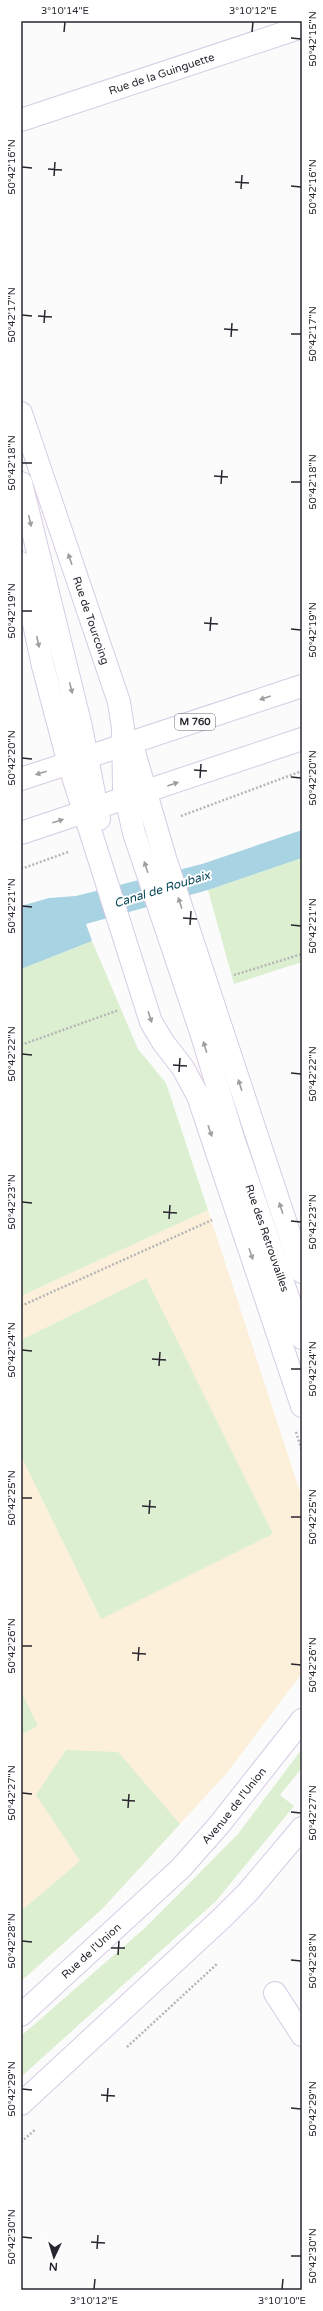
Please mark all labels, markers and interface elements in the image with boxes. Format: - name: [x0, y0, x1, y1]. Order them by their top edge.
- text: 3°10'14"E: [41, 5, 89, 17]
- text: 3°10'12"E: [229, 5, 277, 17]
- text: 50°42'15"N: [307, 11, 319, 67]
- street label: Rue de la Guinguette: [107, 50, 216, 97]
- text: 50°42'16"N: [6, 139, 18, 195]
- text: 50°42'16"N: [307, 159, 319, 215]
- text: 50°42'17"N: [6, 287, 18, 343]
- text: 50°42'17"N: [307, 306, 319, 362]
- text: 50°42'18"N: [6, 435, 18, 491]
- text: 50°42'18"N: [307, 454, 319, 510]
- one-way arrow: [27, 515, 33, 527]
- one-way arrow: [67, 553, 73, 565]
- street label: Rue de Tourcoing: [70, 575, 112, 666]
- text: 50°42'19"N: [6, 583, 18, 639]
- text: 50°42'19"N: [307, 602, 319, 658]
- one-way arrow: [35, 636, 41, 649]
- one-way arrow: [68, 682, 74, 694]
- one-way arrow: [259, 696, 271, 702]
- road number: M 760: [175, 714, 215, 730]
- text: 50°42'20"N: [6, 730, 18, 786]
- text: 50°42'20"N: [307, 750, 319, 806]
- one-way arrow: [34, 770, 46, 776]
- one-way arrow: [167, 780, 179, 786]
- one-way arrow: [52, 818, 64, 824]
- one-way arrow: [143, 861, 149, 873]
- water label: Canal de Roubaix: [112, 867, 213, 910]
- text: 50°42'21"N: [6, 878, 18, 934]
- one-way arrow: [177, 897, 183, 909]
- text: 50°42'21"N: [307, 898, 319, 954]
- one-way arrow: [147, 1011, 153, 1023]
- text: 50°42'22"N: [6, 1026, 18, 1082]
- one-way arrow: [202, 1040, 208, 1052]
- text: 50°42'22"N: [307, 1046, 319, 1102]
- one-way arrow: [236, 1078, 242, 1090]
- one-way arrow: [207, 1125, 213, 1137]
- text: 50°42'23"N: [6, 1174, 18, 1230]
- street label: Rue des Retrouvailles: [243, 1183, 292, 1293]
- text: 50°42'23"N: [307, 1194, 319, 1250]
- one-way arrow: [278, 1202, 284, 1214]
- one-way arrow: [249, 1249, 255, 1261]
- text: 50°42'24"N: [6, 1322, 18, 1378]
- text: 50°42'24"N: [307, 1341, 319, 1397]
- text: 50°42'25"N: [6, 1470, 18, 1526]
- text: 50°42'25"N: [307, 1489, 319, 1545]
- text: 50°42'26"N: [6, 1618, 18, 1674]
- text: 50°42'26"N: [307, 1637, 319, 1693]
- text: 50°42'27"N: [6, 1765, 18, 1821]
- street label: Avenue de l'Union: [199, 1765, 269, 1846]
- text: 50°42'27"N: [307, 1785, 319, 1841]
- text: 50°42'28"N: [6, 1913, 18, 1969]
- street label: Rue de l'Union: [59, 1920, 123, 1981]
- text: 50°42'28"N: [307, 1933, 319, 1989]
- text: 50°42'29"N: [6, 2061, 18, 2117]
- text: 50°42'29"N: [307, 2081, 319, 2137]
- text: 50°42'30"N: [6, 2209, 18, 2265]
- text: 50°42'30"N: [307, 2228, 319, 2284]
- north arrow: [34, 2237, 74, 2277]
- text: N: [48, 2260, 58, 2273]
- text: 3°10'12"E: [70, 2295, 118, 2307]
- text: 3°10'10"E: [258, 2295, 306, 2307]

